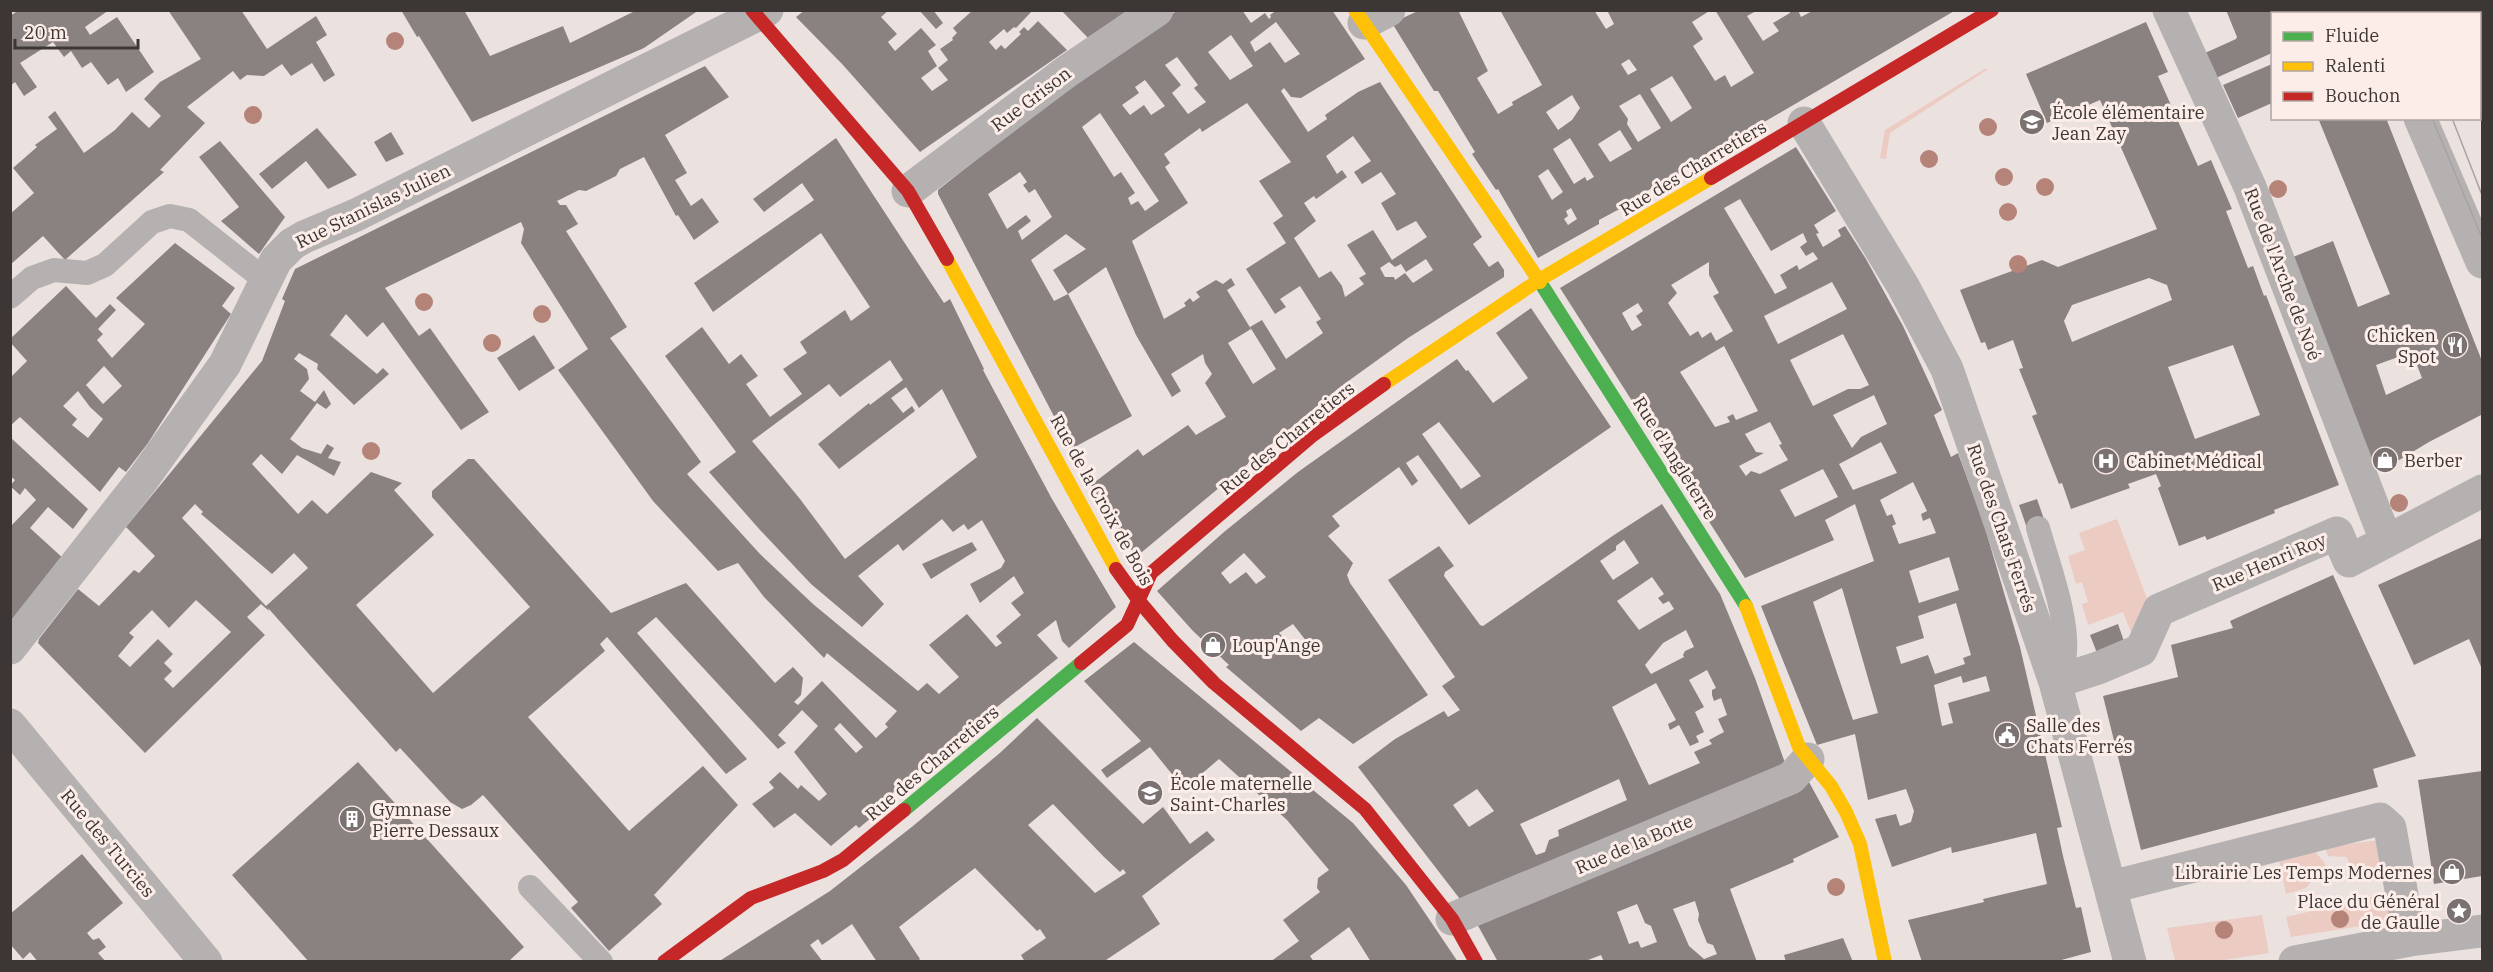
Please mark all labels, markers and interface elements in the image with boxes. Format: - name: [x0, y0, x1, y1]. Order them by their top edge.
- scale bar: [15, 12, 138, 50]
- legend: [2271, 12, 2481, 120]
- text: 20 m: [24, 21, 67, 44]
- text: Fluide: [2325, 24, 2379, 47]
- text: Ralenti: [2325, 54, 2386, 77]
- street label: Rue Grison: [987, 62, 1075, 136]
- text: Bouchon: [2325, 84, 2401, 107]
- place label: École élémentaire Jean Zay: [2052, 101, 2204, 145]
- school or university icon: École élémentaire Jean Zay: [2017, 107, 2047, 137]
- street label: Rue des Charretiers: [1615, 115, 1771, 221]
- street label: Rue Stanislas Julien: [292, 159, 454, 253]
- street label: Rue de l'Arche de Noé: [2239, 184, 2327, 364]
- place label: Chicken Spot: [2367, 324, 2436, 368]
- restaurant icon: Chicken Spot: [2440, 330, 2470, 360]
- street label: Rue des Charretiers: [1215, 376, 1359, 500]
- street label: Rue d'Angleterre: [1628, 392, 1722, 524]
- street label: Rue de la Croix de Bois: [1045, 410, 1159, 590]
- street label: Rue des Chats Ferrés: [1962, 441, 2042, 615]
- shop icon: Berber: [2370, 445, 2400, 475]
- hospital icon: Cabinet Médical: [2091, 446, 2121, 476]
- place label: Berber: [2404, 449, 2462, 472]
- place label: Cabinet Médical: [2126, 450, 2262, 473]
- street label: Rue Henri Roy: [2209, 528, 2330, 596]
- shop icon: Loup'Ange: [1198, 630, 1228, 660]
- place label: Loup'Ange: [1232, 634, 1320, 657]
- street label: Rue des Charretiers: [861, 700, 1003, 826]
- place label: Salle des Chats Ferrés: [2026, 714, 2132, 758]
- public building icon: Salle des Chats Ferrés: [1992, 720, 2022, 750]
- place label: École maternelle Saint-Charles: [1170, 772, 1312, 816]
- school or university icon: École maternelle Saint-Charles: [1135, 778, 1165, 808]
- street label: Rue des Turcies: [56, 784, 160, 902]
- place label: Gymnase Pierre Dessaux: [372, 798, 499, 842]
- building icon: Gymnase Pierre Dessaux: [337, 804, 367, 834]
- street label: Rue de la Botte: [1572, 809, 1696, 879]
- shop icon: Librairie Les Temps Modernes: [2437, 857, 2467, 887]
- place label: Librairie Les Temps Modernes: [2174, 861, 2432, 884]
- place label: Place du Général de Gaulle: [2297, 890, 2440, 934]
- place icon: Place du Général de Gaulle: [2444, 896, 2474, 926]

